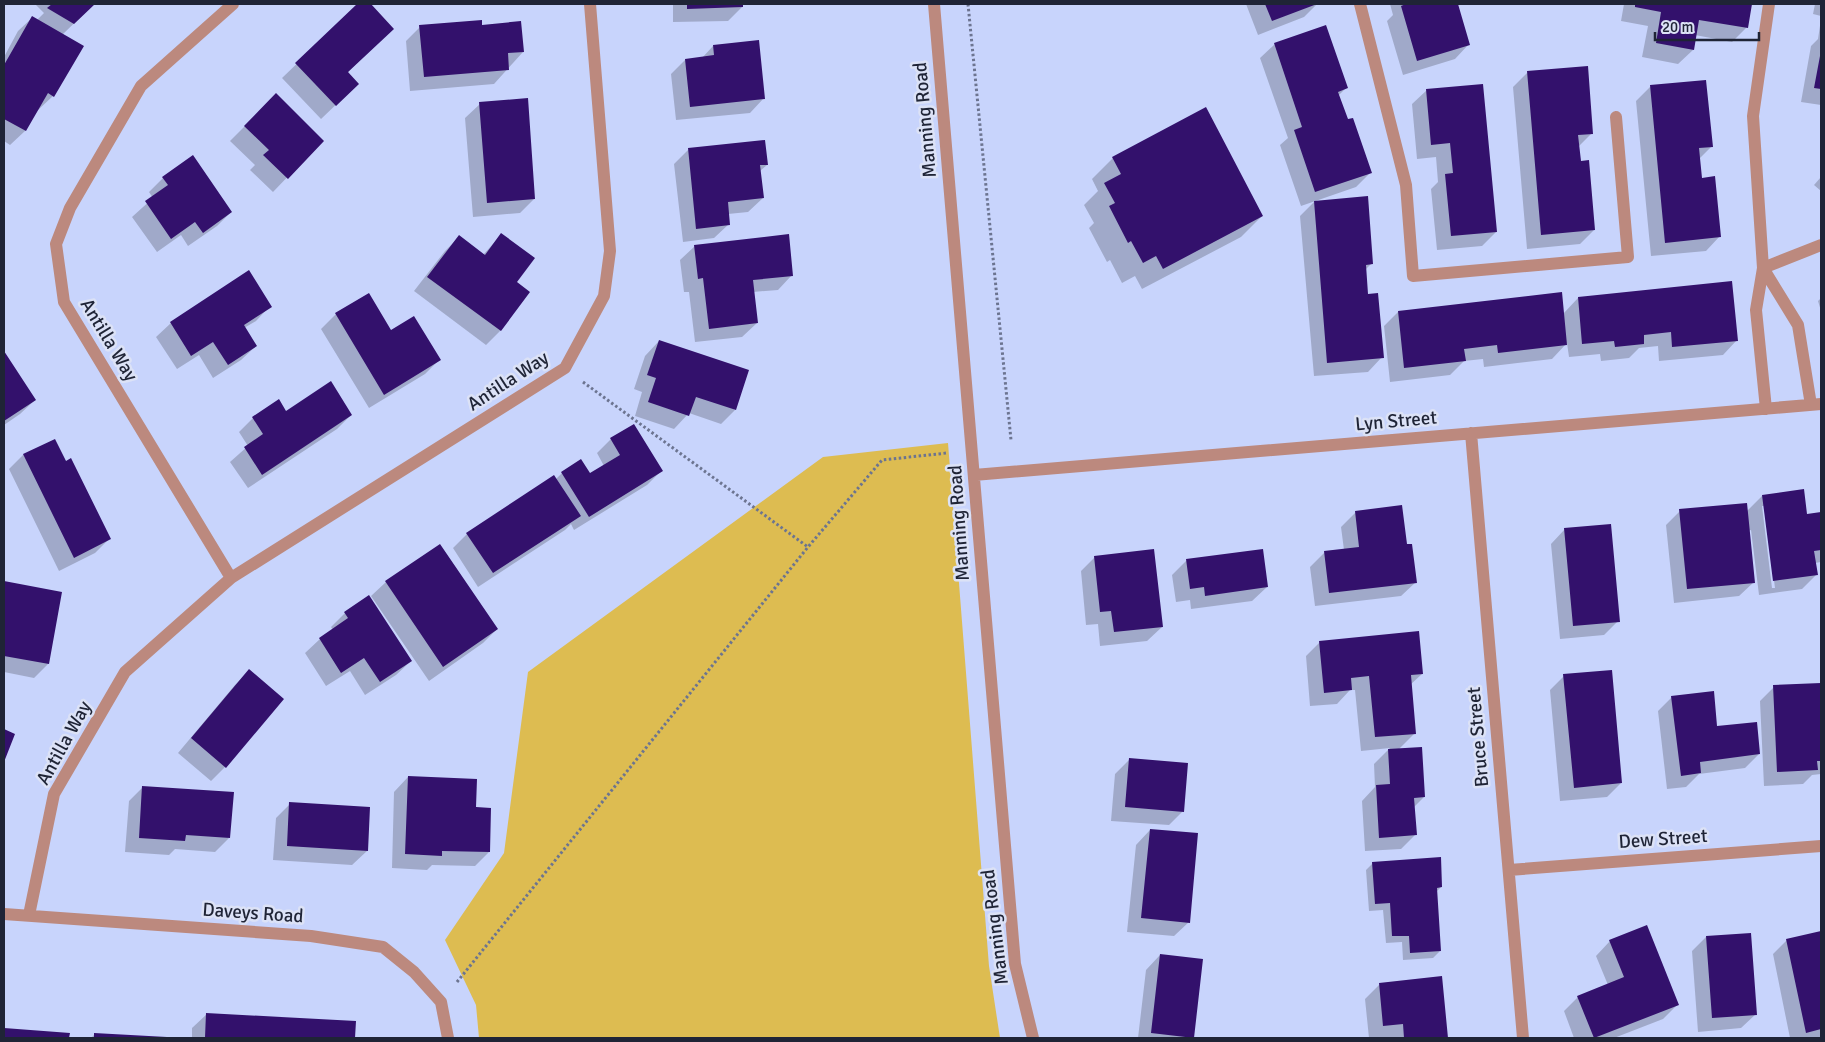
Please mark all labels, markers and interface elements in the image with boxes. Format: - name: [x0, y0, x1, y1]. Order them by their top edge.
- scale bar: [1655, 10, 1759, 42]
- text: 20 m: [1662, 18, 1693, 36]
- street label: Manning Road: [908, 61, 942, 179]
- street label: Antilla Way: [75, 294, 143, 386]
- street label: Antilla Way: [463, 346, 553, 416]
- street label: Lyn Street: [1354, 405, 1438, 437]
- street label: Manning Road: [943, 464, 975, 582]
- street label: Bruce Street: [1462, 686, 1494, 788]
- street label: Antilla Way: [31, 697, 97, 789]
- street label: Dew Street: [1618, 824, 1709, 854]
- street label: Manning Road: [976, 868, 1014, 986]
- street label: Daveys Road: [202, 897, 304, 929]

